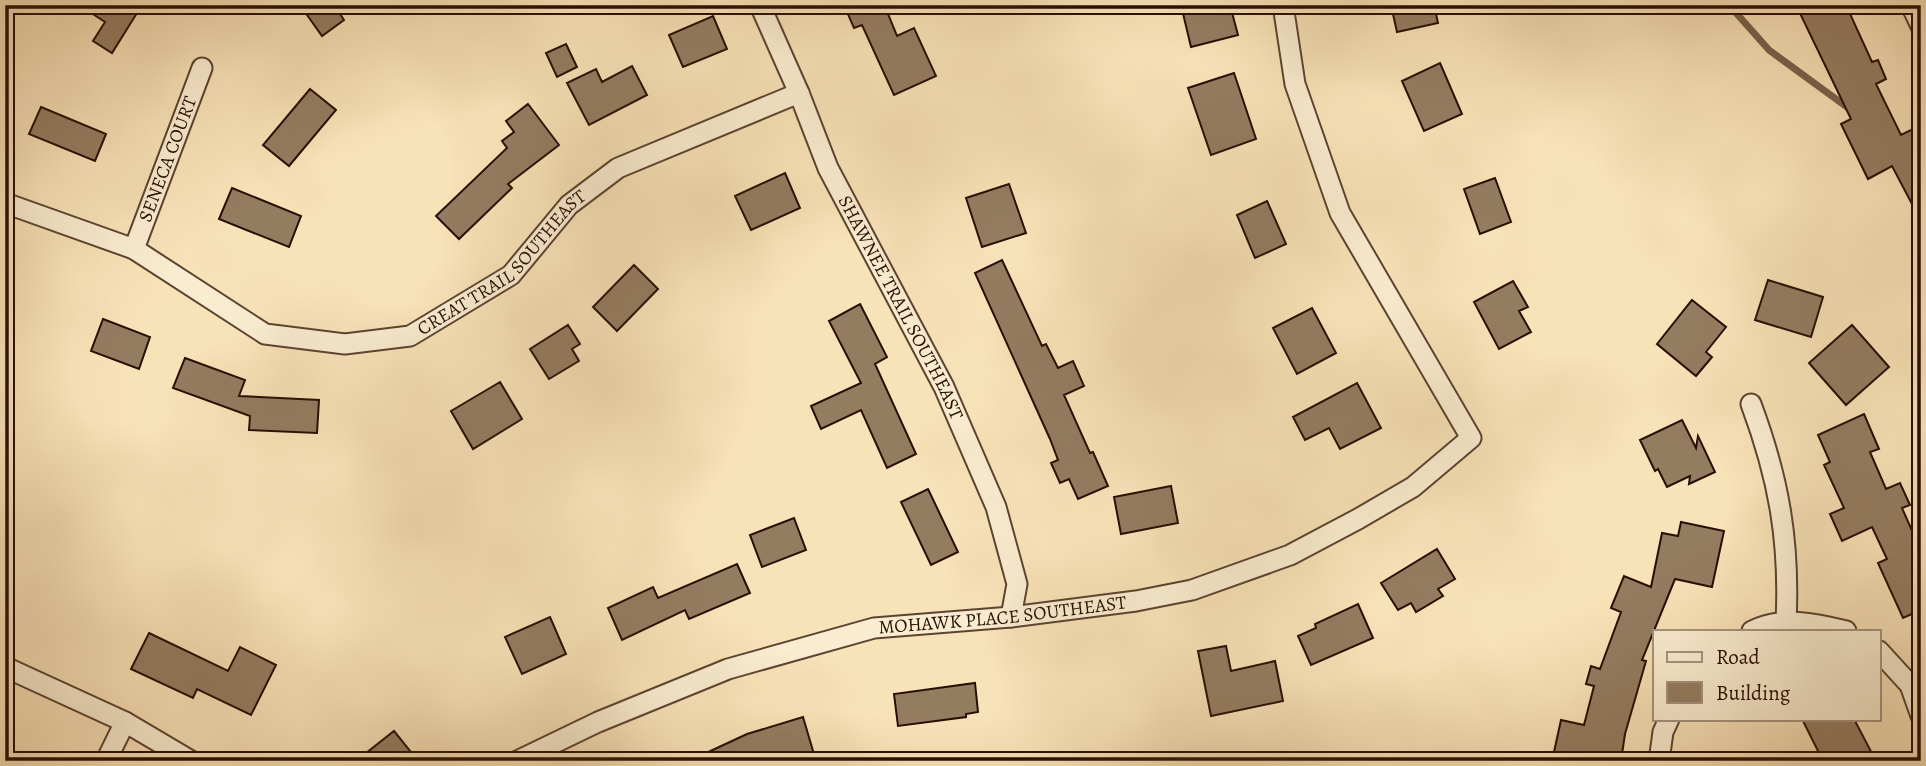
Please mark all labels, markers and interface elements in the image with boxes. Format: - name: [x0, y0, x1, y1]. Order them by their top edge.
- street label: SENECA COURT: [132, 92, 203, 226]
- street label: CREAT TRAIL SOUTHEAST: [412, 183, 592, 342]
- street label: SHAWNEE TRAIL SOUTHEAST: [832, 191, 970, 424]
- street label: MOHAWK PLACE SOUTHEAST: [877, 589, 1128, 641]
- legend: [1653, 630, 1881, 720]
- text: Road: [1716, 643, 1760, 671]
- text: Building: [1716, 679, 1791, 707]

